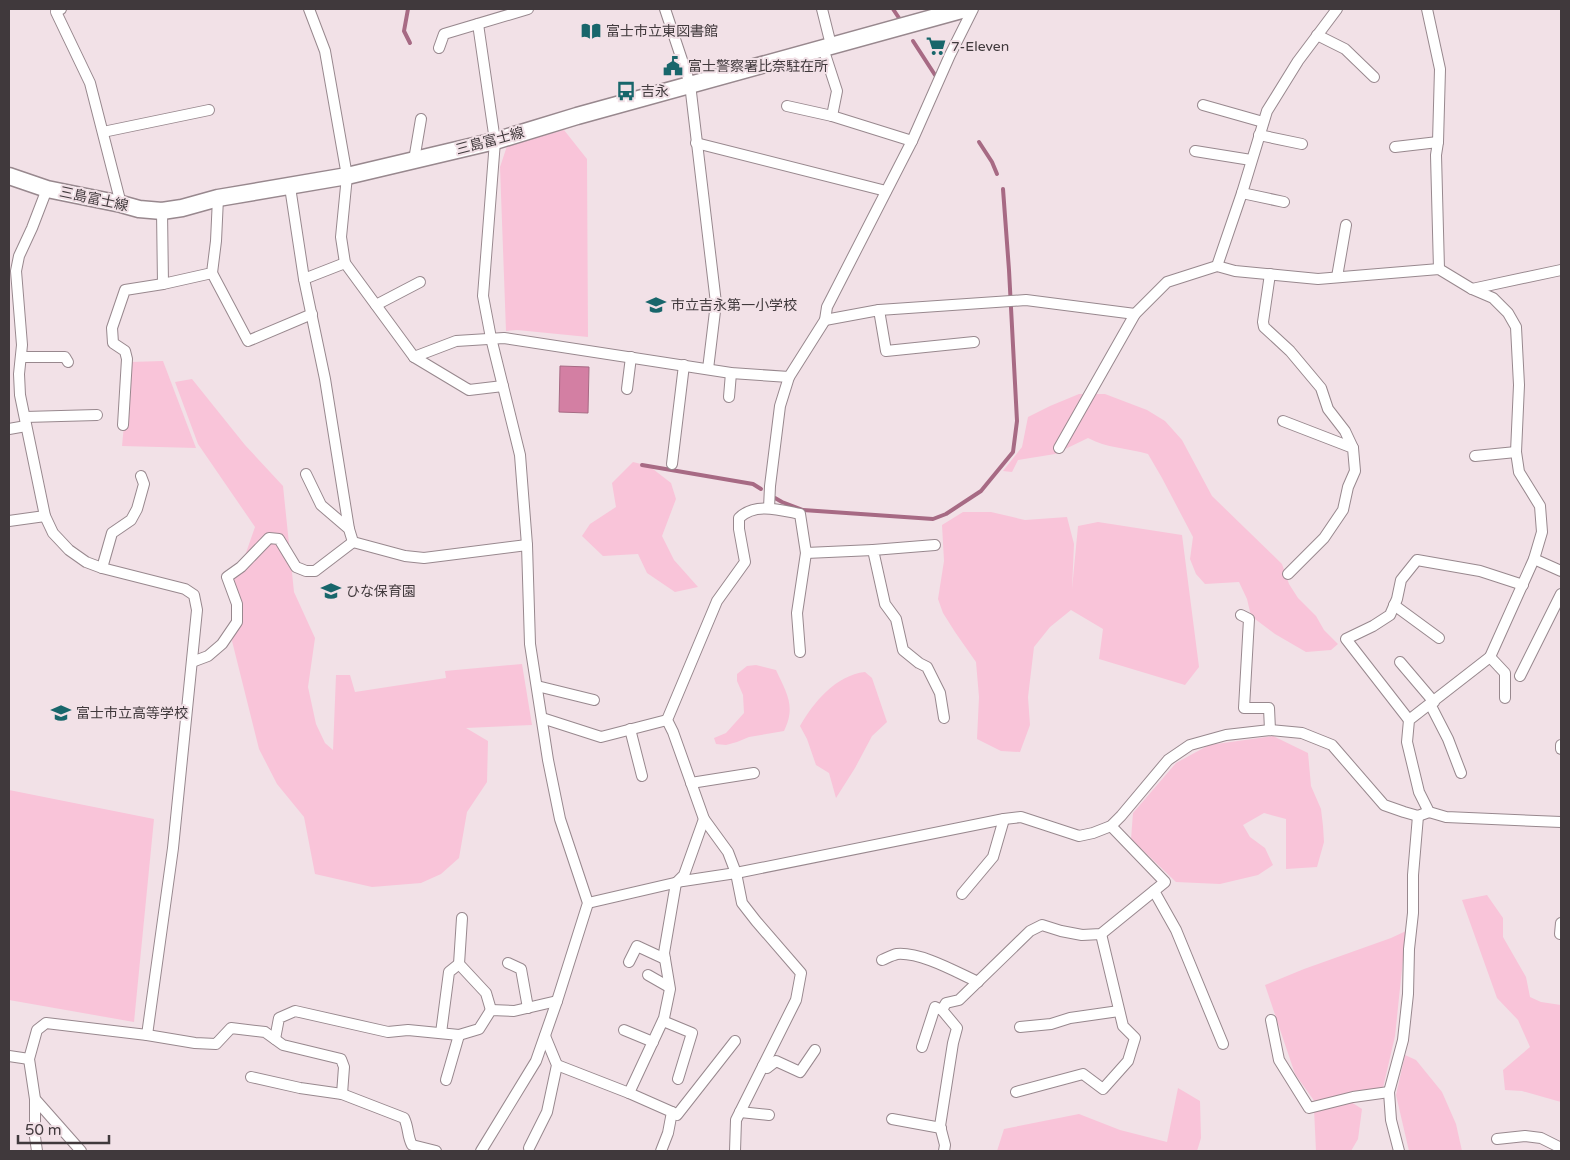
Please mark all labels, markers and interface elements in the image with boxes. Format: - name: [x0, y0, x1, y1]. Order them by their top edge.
- library icon: 富士市立東図書館: [580, 20, 602, 42]
- place label: 富士市立東図書館: [606, 23, 718, 40]
- supermarket icon: 7-Eleven: [925, 35, 947, 57]
- place label: 7-Eleven: [951, 38, 1009, 55]
- public building icon: 富士警察署比奈駐在所: [662, 55, 684, 77]
- place label: 富士警察署比奈駐在所: [688, 58, 828, 75]
- bus stop icon: 吉永: [615, 80, 637, 102]
- place label: 吉永: [641, 83, 669, 100]
- street label: 三島富士線: [454, 124, 526, 158]
- street label: 三島富士線: [58, 183, 130, 215]
- school or university icon: 市立吉永第一小学校: [645, 294, 667, 316]
- place label: 市立吉永第一小学校: [671, 297, 797, 314]
- school or university icon: ひな保育園: [320, 580, 342, 602]
- place label: ひな保育園: [346, 583, 416, 600]
- school or university icon: 富士市立高等学校: [50, 702, 72, 724]
- place label: 富士市立高等学校: [76, 705, 188, 722]
- scale bar: [18, 1112, 109, 1144]
- text: 50 m: [25, 1121, 62, 1139]

